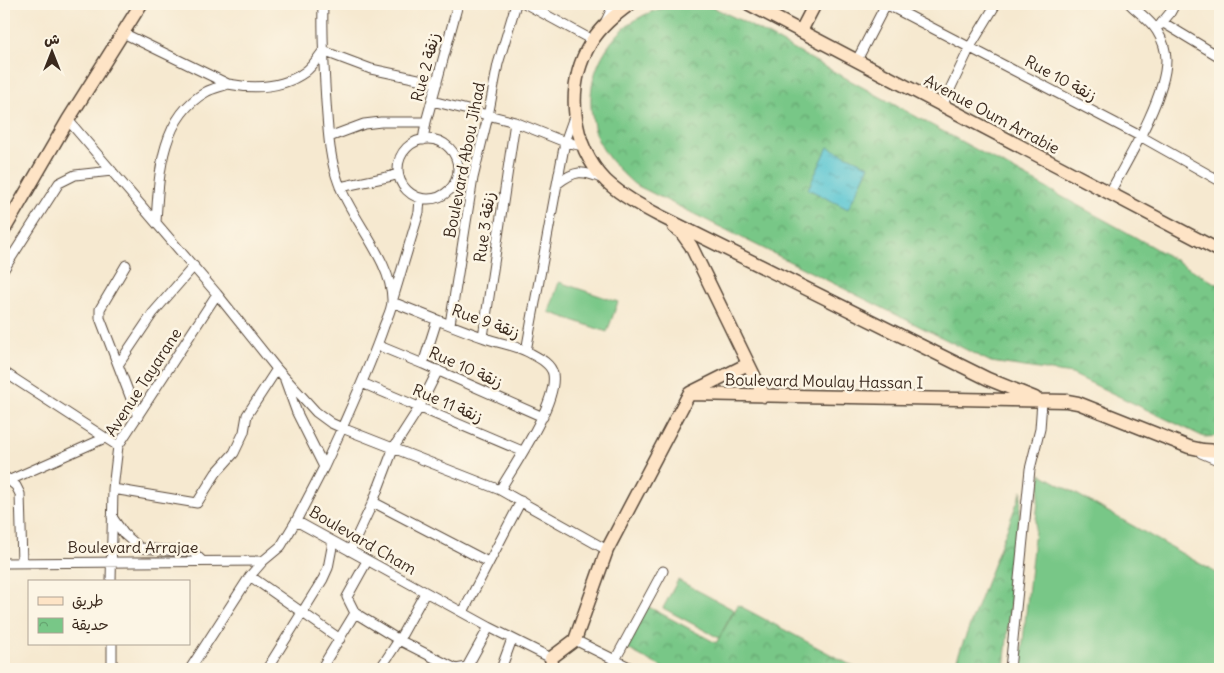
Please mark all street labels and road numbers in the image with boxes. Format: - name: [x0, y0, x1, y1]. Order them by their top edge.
- street label: Rue 2 زنقة: [406, 30, 444, 104]
- street label: Rue 10 زنقة: [1022, 51, 1100, 105]
- street label: Avenue Oum Arrabie: [921, 70, 1063, 158]
- street label: Boulevard Abou Jihad: [439, 80, 489, 240]
- street label: Rue 3 زنقة: [469, 190, 499, 264]
- street label: Rue 9 زنقة: [449, 299, 523, 343]
- street label: Avenue Tayarane: [100, 324, 186, 440]
- street label: Rue 10 زنقة: [426, 342, 506, 392]
- street label: Boulevard Moulay Hassan I: [725, 369, 923, 393]
- street label: Rue 11 زنقة: [410, 379, 486, 427]
- street label: Boulevard Cham: [306, 501, 420, 579]
- street label: Boulevard Arrajae: [68, 537, 198, 557]

